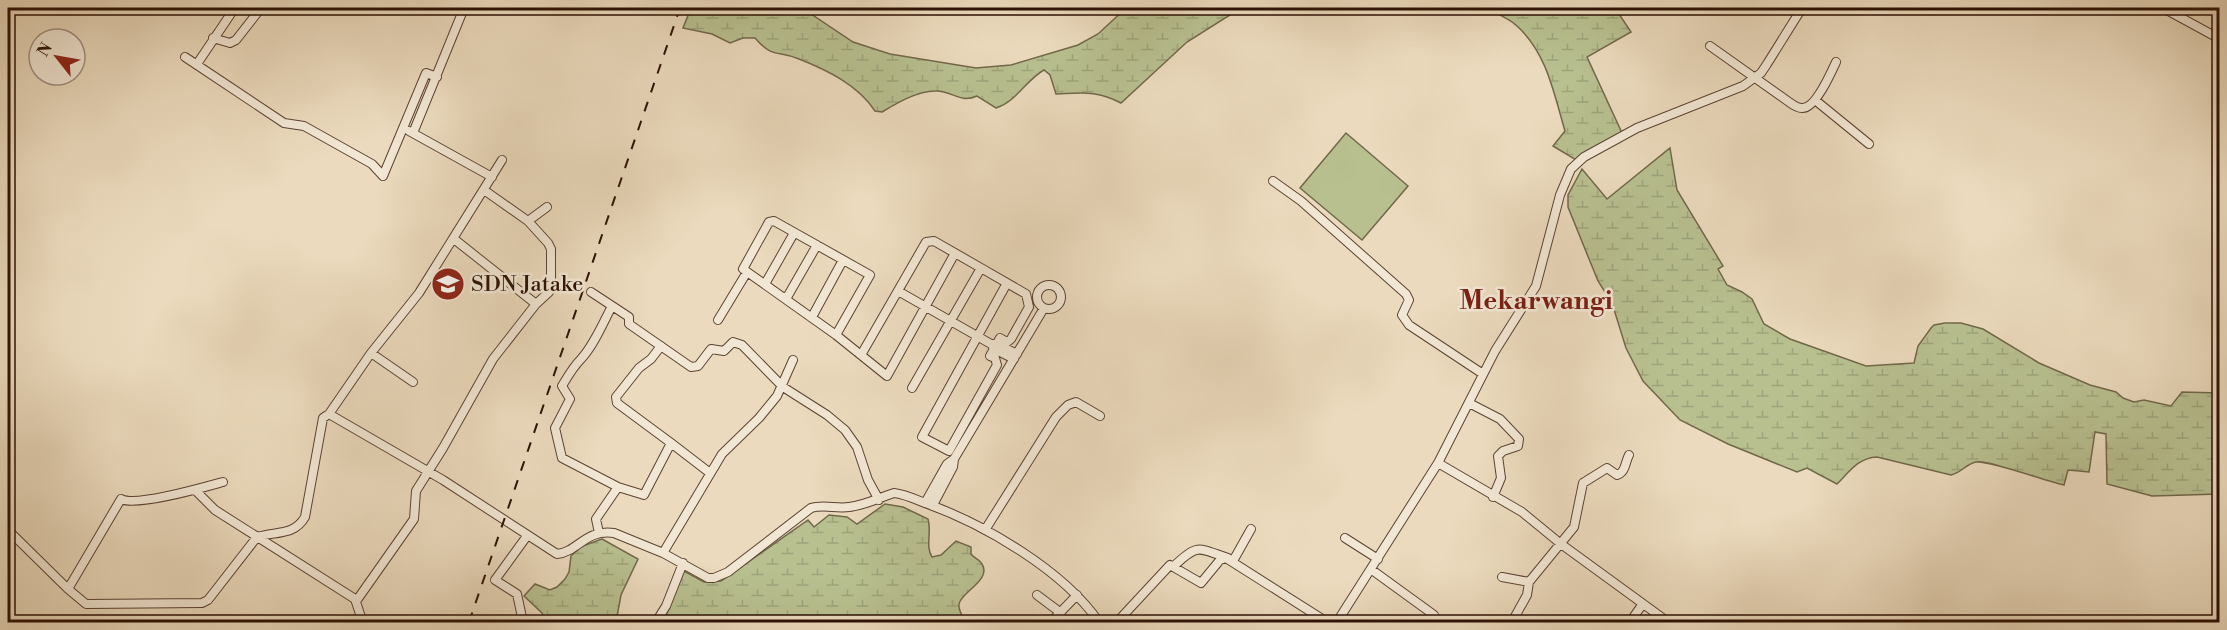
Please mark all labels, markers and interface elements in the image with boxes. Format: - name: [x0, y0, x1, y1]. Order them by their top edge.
- north arrow: [27, 27, 87, 87]
- text: N: [33, 39, 57, 60]
- school or university icon: SDN Jatake: [430, 266, 466, 302]
- place label: SDN Jatake: [471, 271, 583, 298]
- district label: Mekarwangi: [1459, 285, 1613, 317]

